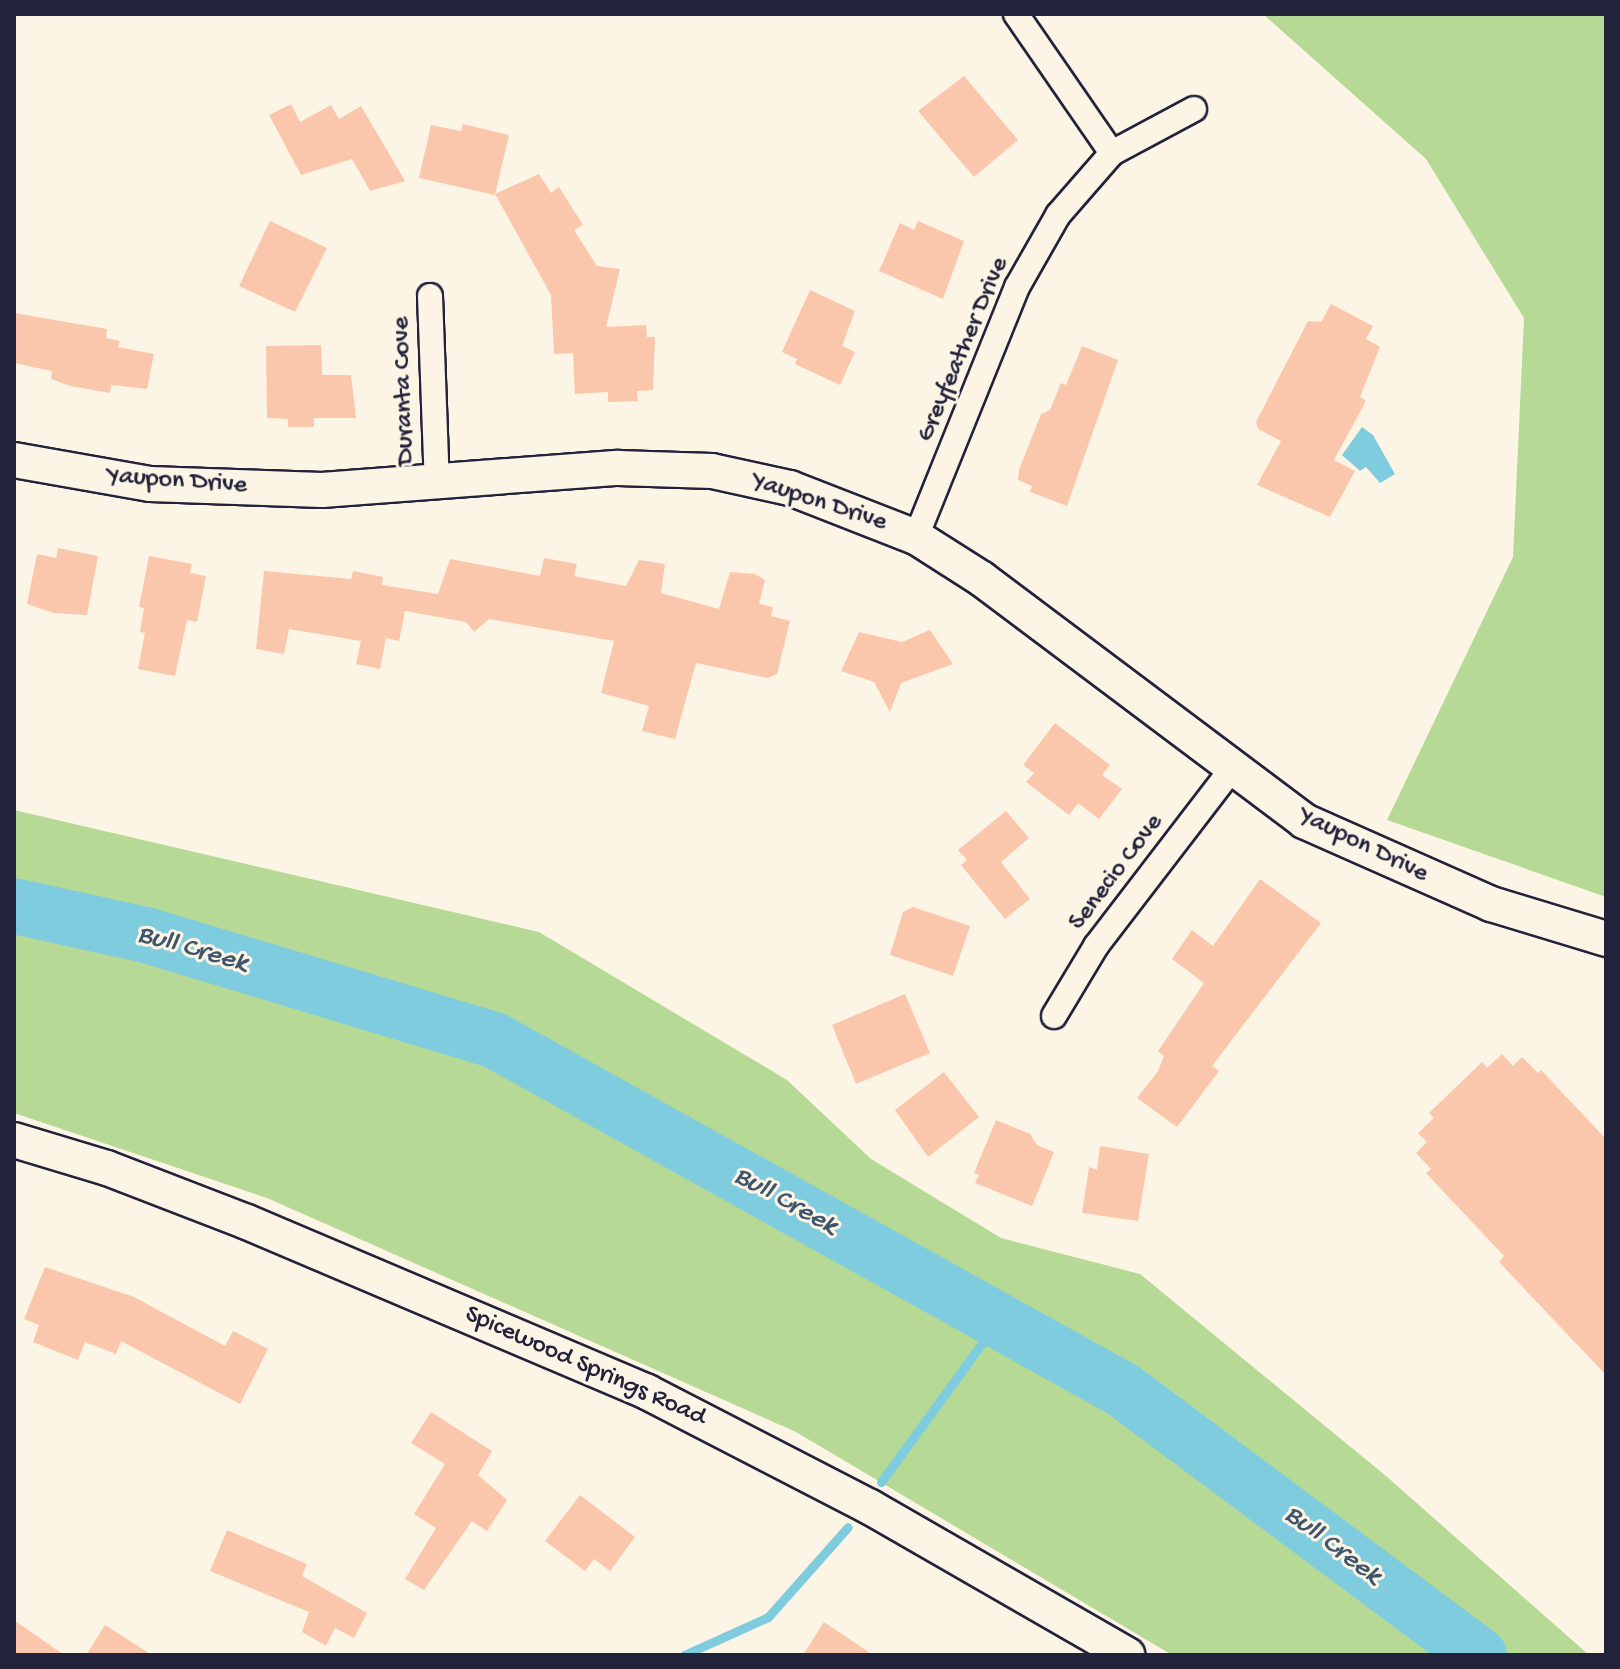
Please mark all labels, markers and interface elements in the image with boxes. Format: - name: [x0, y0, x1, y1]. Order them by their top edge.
- street label: Greyfeather Drive: [911, 253, 1017, 447]
- street label: Duranta Cove: [387, 316, 423, 466]
- street label: Yaupon Drive: [106, 462, 248, 502]
- street label: Yaupon Drive: [748, 467, 890, 539]
- street label: Yaupon Drive: [1293, 801, 1433, 891]
- street label: Senecio Cove: [1063, 809, 1171, 937]
- water label: Bull Creek: [133, 918, 251, 982]
- water label: Bull Creek: [727, 1160, 843, 1244]
- street label: Spicewood Springs Road: [460, 1300, 710, 1434]
- water label: Bull Creek: [1277, 1499, 1387, 1593]

